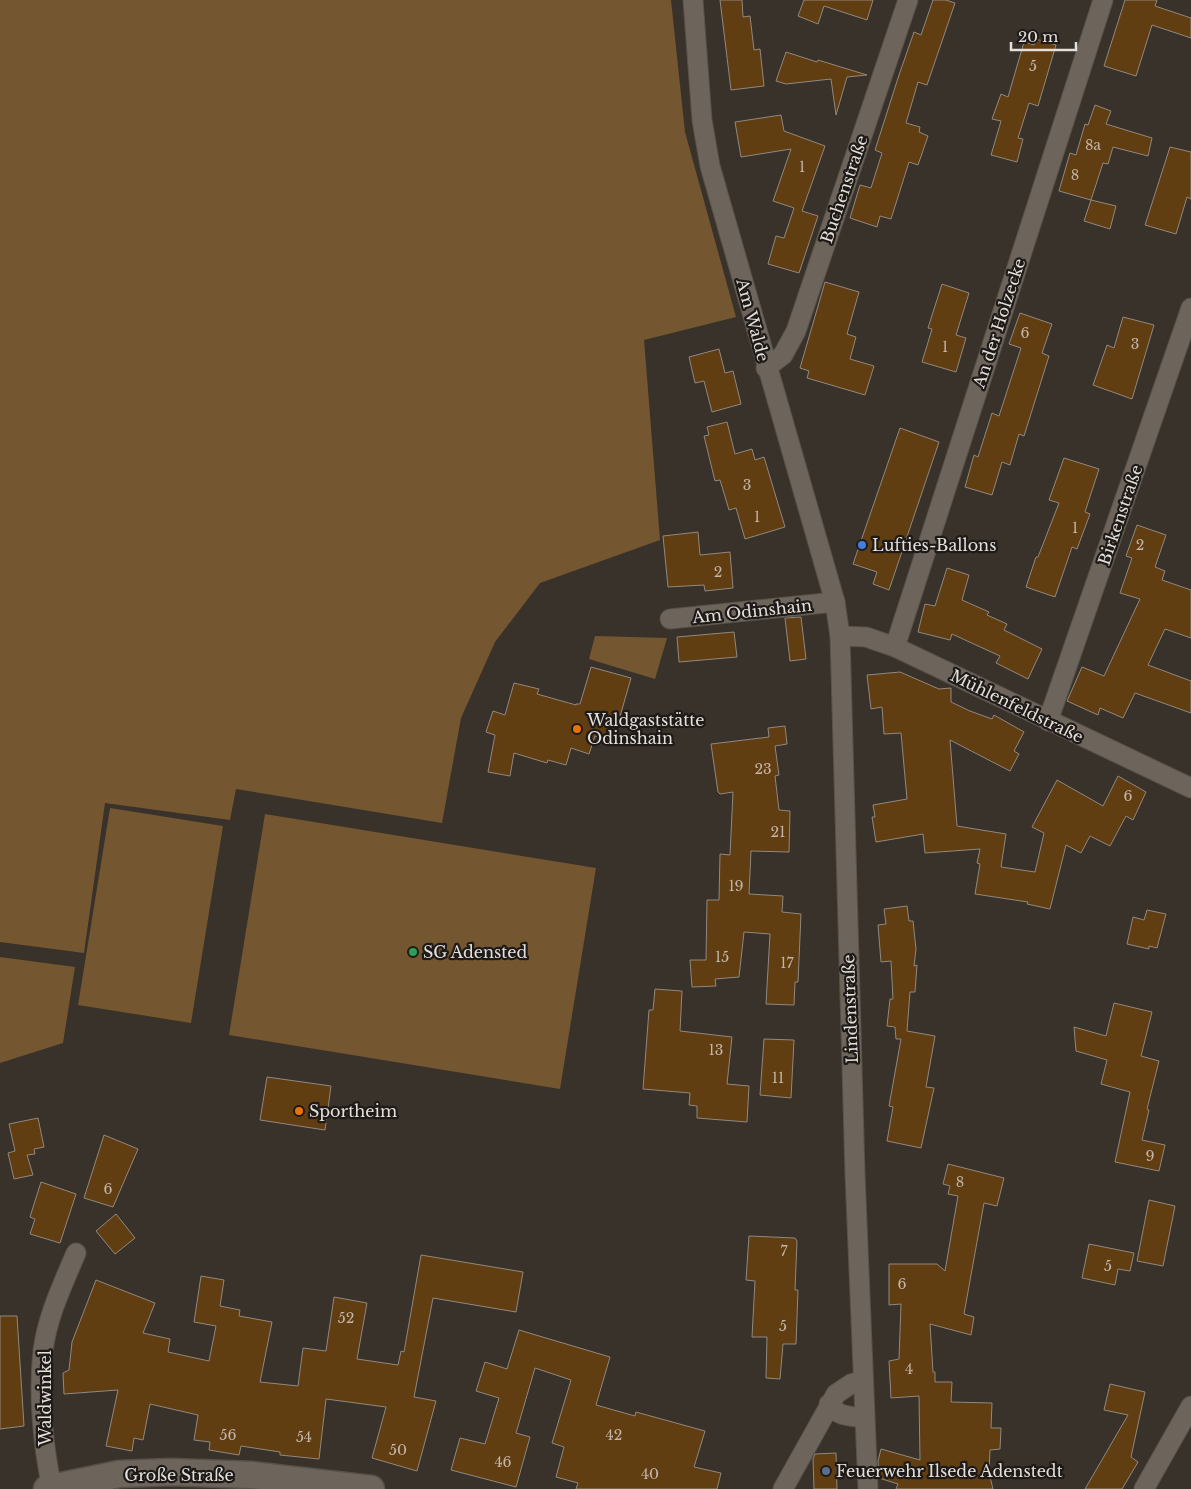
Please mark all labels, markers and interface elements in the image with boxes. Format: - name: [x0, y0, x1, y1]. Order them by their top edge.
- scale bar: [1011, 20, 1076, 52]
- text: 20 m: [1018, 27, 1058, 46]
- house number: 5: [1029, 57, 1037, 75]
- street label: Buchenstraße: [816, 133, 872, 245]
- house number: 8a: [1085, 136, 1101, 154]
- house number: 1: [799, 158, 805, 176]
- house number: 8: [1071, 166, 1079, 184]
- street label: An der Holzecke: [968, 256, 1029, 391]
- street label: Am Walde: [732, 275, 774, 364]
- house number: 6: [1020, 324, 1030, 342]
- house number: 3: [1131, 335, 1139, 353]
- house number: 1: [942, 338, 948, 356]
- street label: Birkenstraße: [1093, 462, 1147, 568]
- house number: 3: [743, 476, 751, 494]
- house number: 1: [754, 508, 760, 526]
- house number: 1: [1072, 519, 1078, 537]
- place label: Lufties-Ballons: [872, 535, 996, 555]
- house number: 2: [1136, 536, 1144, 554]
- marker: Lufties-Ballons: [856, 539, 868, 551]
- house number: 2: [714, 563, 722, 581]
- street label: Am Odinshain: [690, 595, 813, 627]
- street label: Mühlenfeldstraße: [947, 665, 1087, 747]
- place label: Waldgaststätte Odinshain: [586, 710, 704, 748]
- marker: Waldgaststätte Odinshain: [571, 723, 583, 735]
- house number: 23: [754, 760, 772, 778]
- house number: 6: [1123, 787, 1133, 805]
- house number: 21: [771, 823, 785, 841]
- house number: 19: [728, 877, 744, 895]
- place label: SG Adensted: [423, 942, 527, 962]
- marker: SG Adensted: [407, 946, 419, 958]
- house number: 15: [715, 948, 729, 966]
- house number: 17: [780, 954, 795, 972]
- street label: Lindenstraße: [838, 954, 862, 1064]
- house number: 13: [709, 1041, 723, 1059]
- house number: 11: [772, 1069, 784, 1087]
- place label: Sportheim: [309, 1101, 397, 1121]
- marker: Sportheim: [293, 1105, 305, 1117]
- house number: 9: [1145, 1147, 1155, 1165]
- house number: 8: [956, 1173, 964, 1191]
- house number: 6: [103, 1180, 113, 1198]
- house number: 7: [780, 1242, 788, 1260]
- house number: 5: [1104, 1257, 1112, 1275]
- house number: 6: [897, 1275, 907, 1293]
- house number: 52: [338, 1309, 354, 1327]
- house number: 5: [779, 1317, 787, 1335]
- street label: Waldwinkel: [35, 1350, 55, 1447]
- house number: 4: [905, 1360, 913, 1378]
- house number: 56: [220, 1426, 236, 1444]
- house number: 42: [606, 1426, 622, 1444]
- house number: 54: [296, 1428, 312, 1446]
- house number: 50: [389, 1441, 407, 1459]
- house number: 46: [494, 1453, 512, 1471]
- place label: Feuerwehr Ilsede Adenstedt: [836, 1461, 1063, 1481]
- street label: Große Straße: [124, 1465, 234, 1485]
- house number: 40: [641, 1465, 659, 1483]
- marker: Feuerwehr Ilsede Adenstedt: [820, 1465, 832, 1477]

